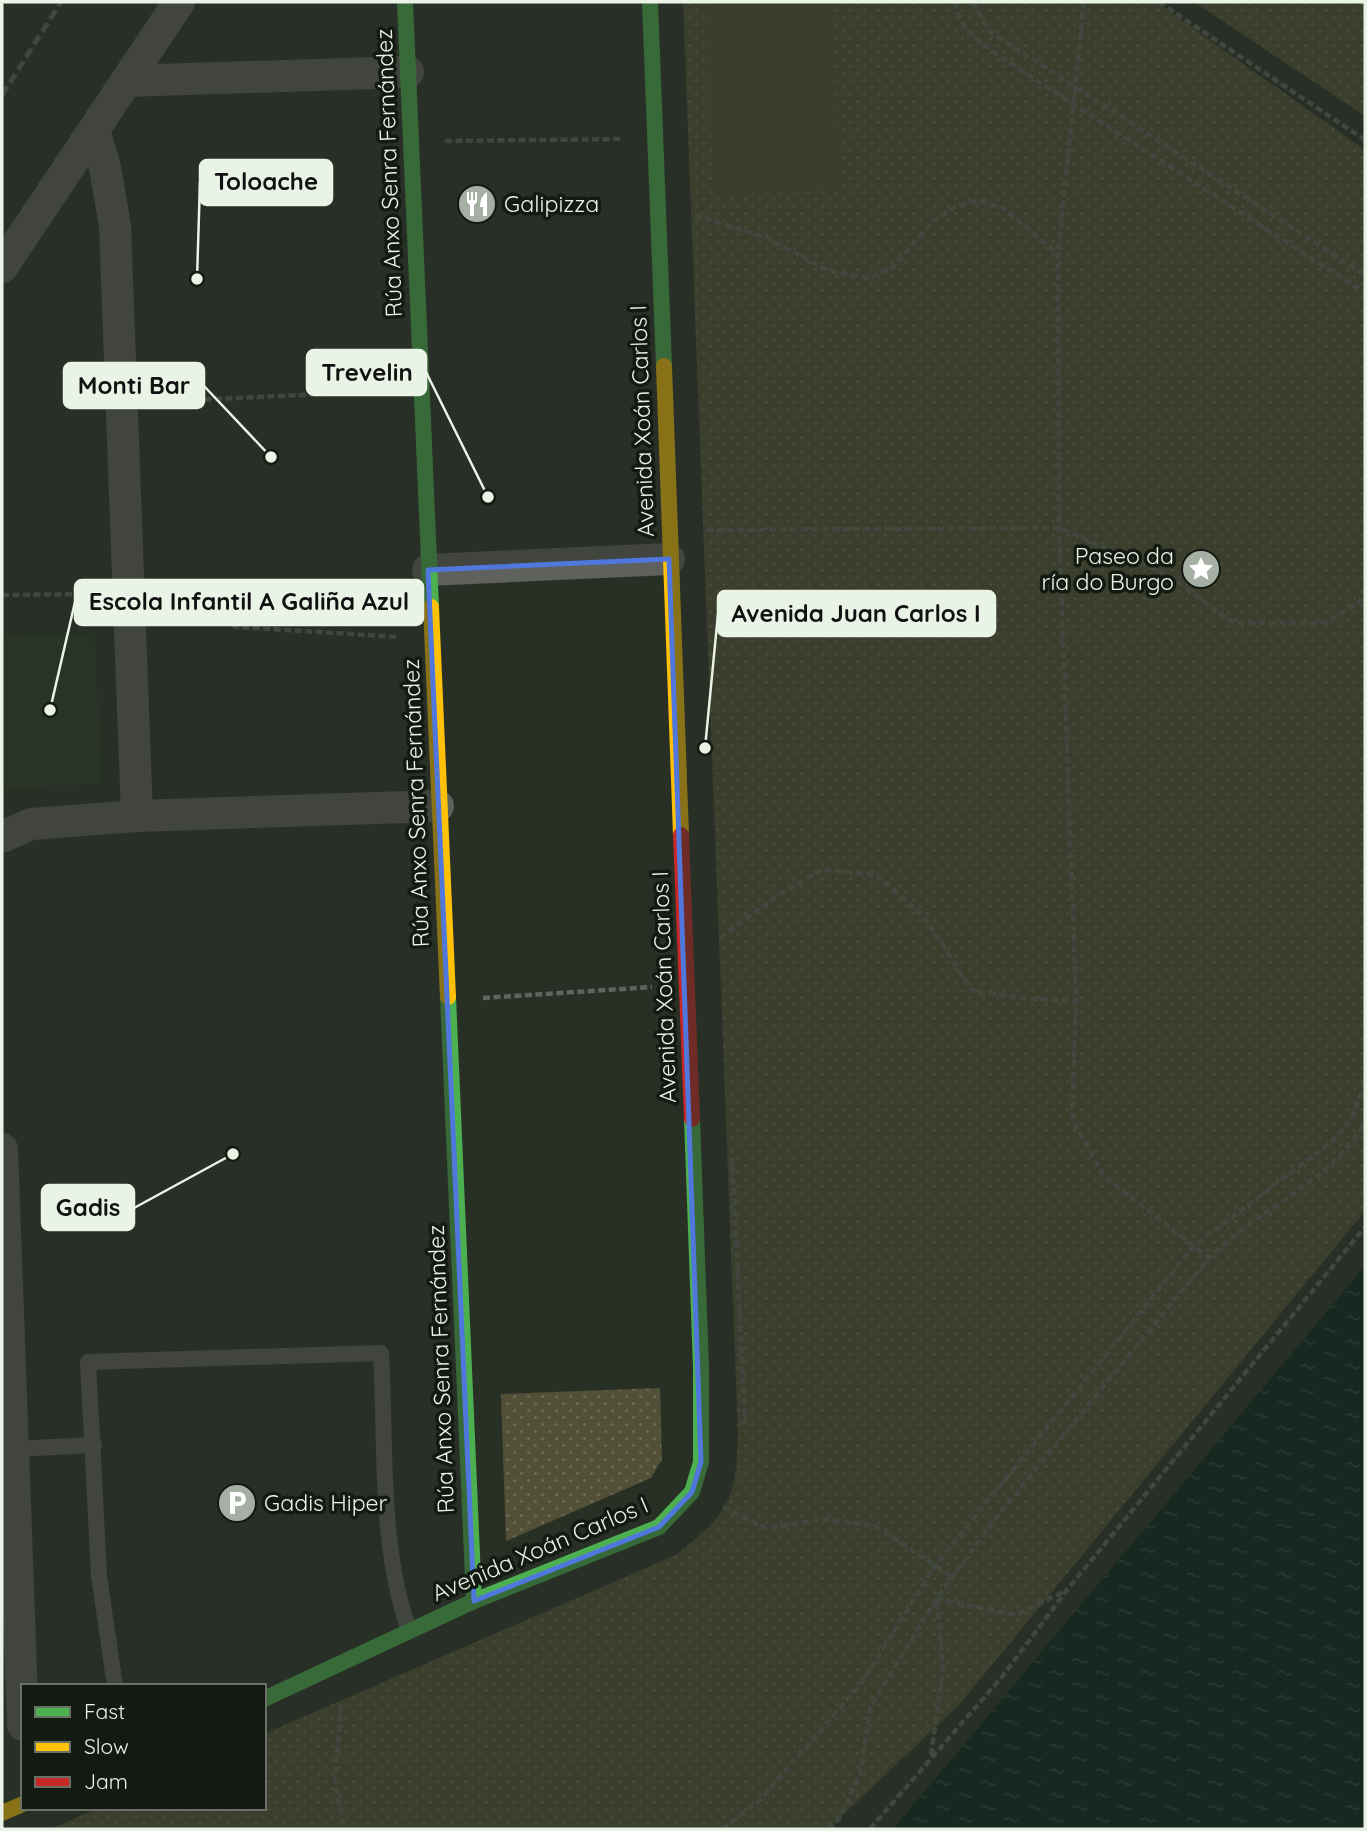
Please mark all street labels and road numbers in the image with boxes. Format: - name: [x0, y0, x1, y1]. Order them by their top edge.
- street label: Rúa Anxo Senra Fernández: [369, 28, 408, 318]
- street label: Avenida Xoán Carlos I: [623, 304, 660, 538]
- street label: Rúa Anxo Senra Fernández: [396, 658, 435, 948]
- street label: Avenida Xoán Carlos I: [645, 870, 682, 1104]
- street label: Rúa Anxo Senra Fernández: [421, 1224, 460, 1514]
- street label: Avenida Xoán Carlos I: [427, 1490, 652, 1607]

